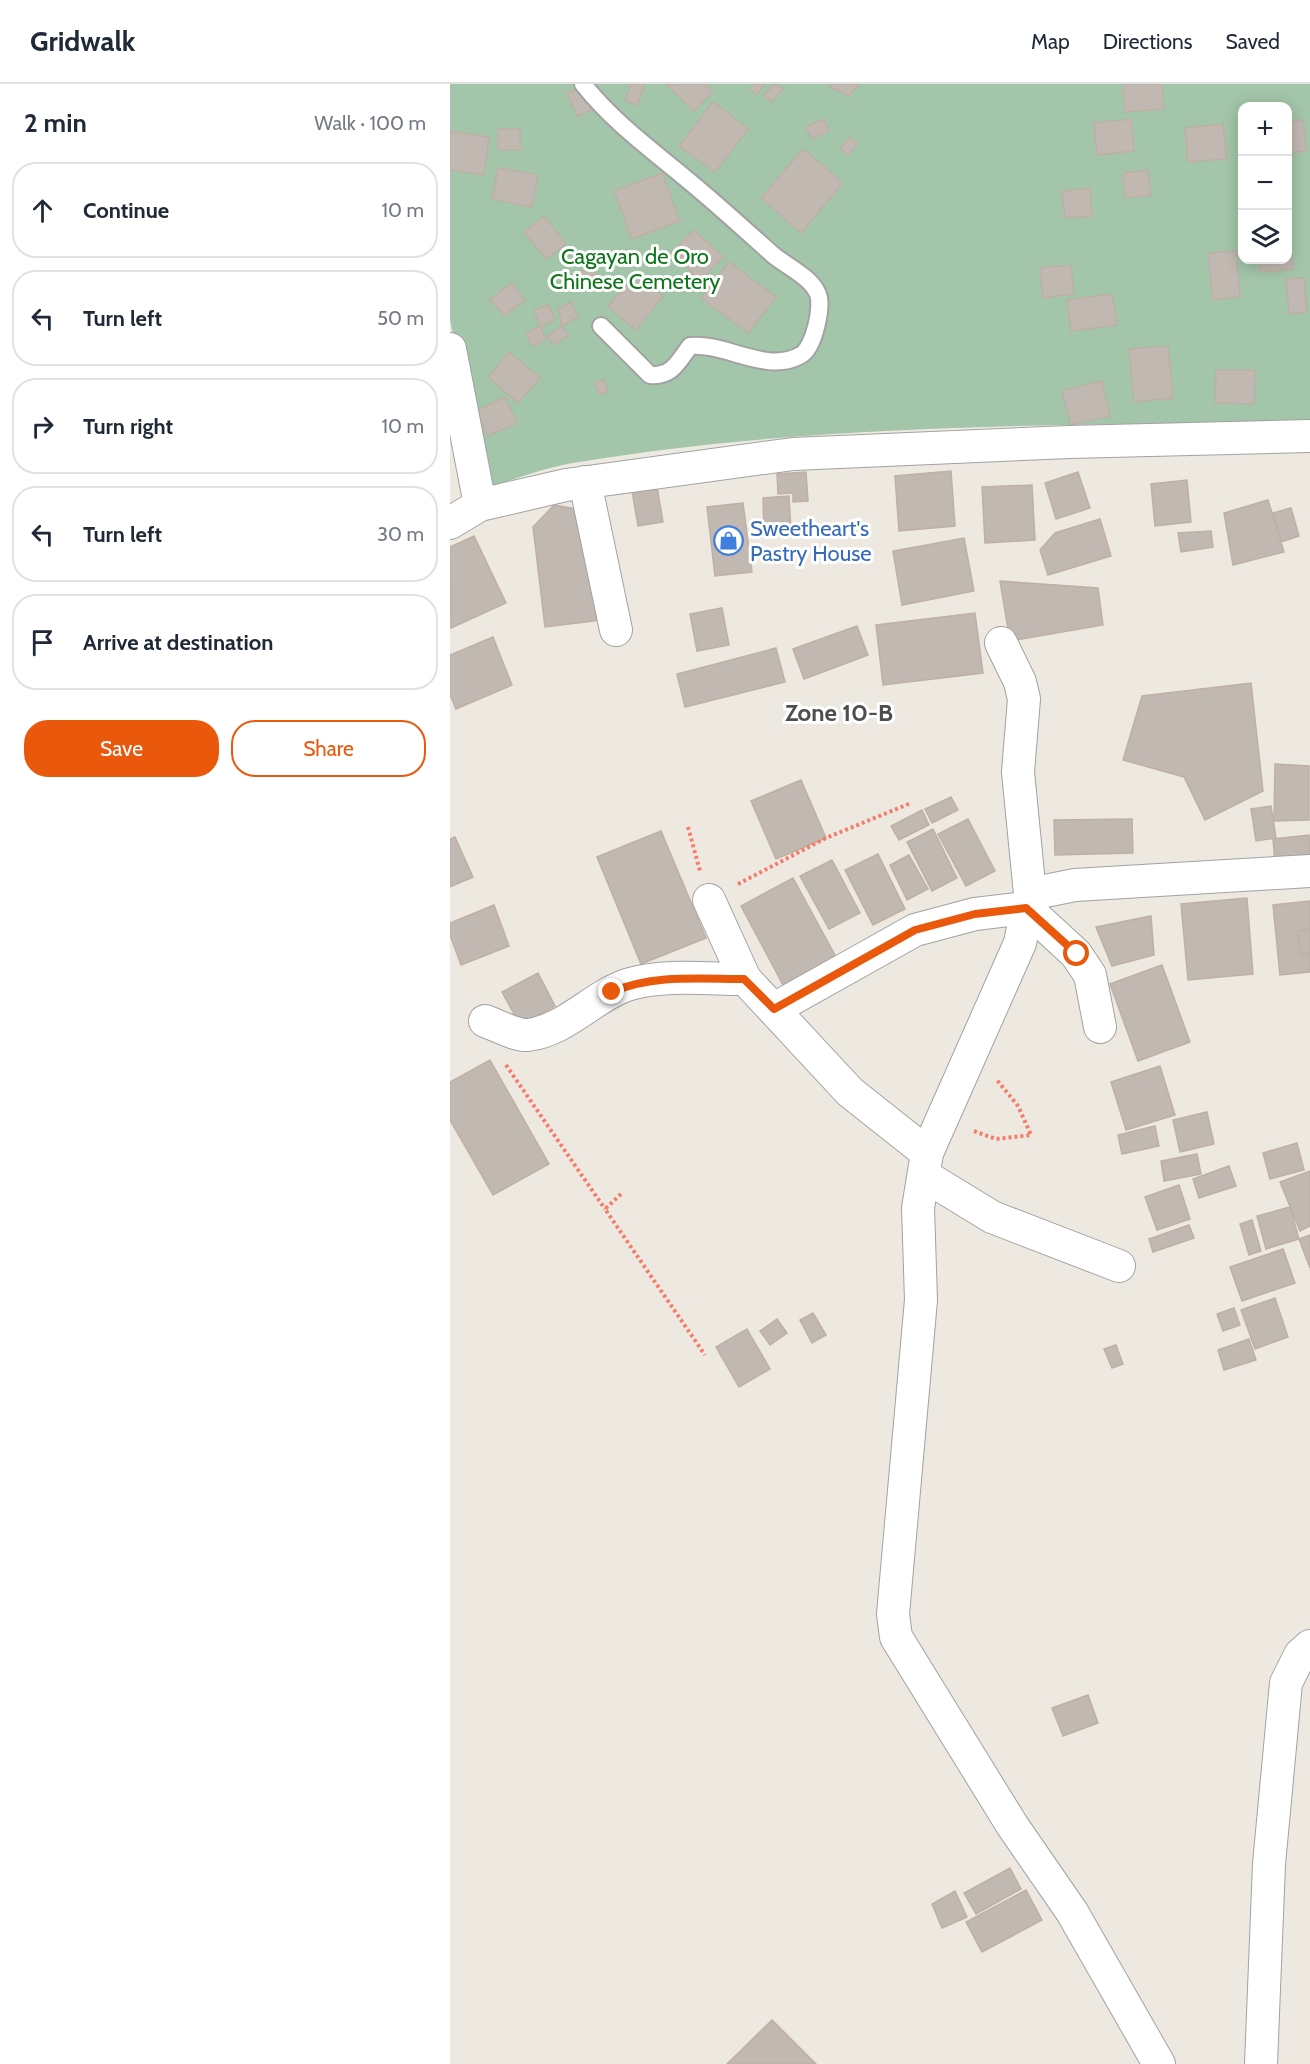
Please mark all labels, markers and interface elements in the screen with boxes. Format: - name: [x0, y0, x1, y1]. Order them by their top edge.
- text: Gridwalk: [30, 24, 135, 58]
- text: Map: [1031, 29, 1070, 54]
- text: Directions: [1103, 29, 1192, 54]
- text: Saved: [1225, 29, 1280, 54]
- map controls: [1238, 102, 1292, 264]
- button: +: [1238, 102, 1292, 156]
- text: 2 min: [24, 107, 87, 139]
- text: Walk · 100 m: [314, 111, 426, 135]
- button: −: [1238, 156, 1292, 210]
- icon: ahead: [26, 194, 59, 227]
- text: Continue: [83, 197, 169, 224]
- text: 10 m: [381, 198, 424, 222]
- button: layers: [1238, 210, 1292, 264]
- park label: Cagayan de Oro Chinese Cemetery: [550, 243, 720, 295]
- icon: left: [26, 302, 59, 335]
- text: Turn left: [83, 305, 162, 332]
- text: 50 m: [377, 306, 424, 330]
- icon: right: [26, 410, 59, 443]
- text: Turn right: [83, 413, 173, 440]
- text: 10 m: [381, 414, 424, 438]
- place label: Sweetheart's Pastry House: [750, 515, 872, 567]
- icon: left: [26, 518, 59, 551]
- text: Turn left: [83, 521, 162, 548]
- text: 30 m: [377, 522, 424, 546]
- shop icon: Sweetheart's Pastry House: [713, 525, 745, 557]
- icon: arrive: [26, 626, 59, 659]
- text: Arrive at destination: [83, 629, 273, 656]
- district label: Zone 10-B: [785, 698, 893, 727]
- button: Save: [24, 720, 219, 777]
- button: Share: [231, 720, 426, 777]
- route start: [1063, 940, 1089, 966]
- route end: [598, 978, 624, 1004]

